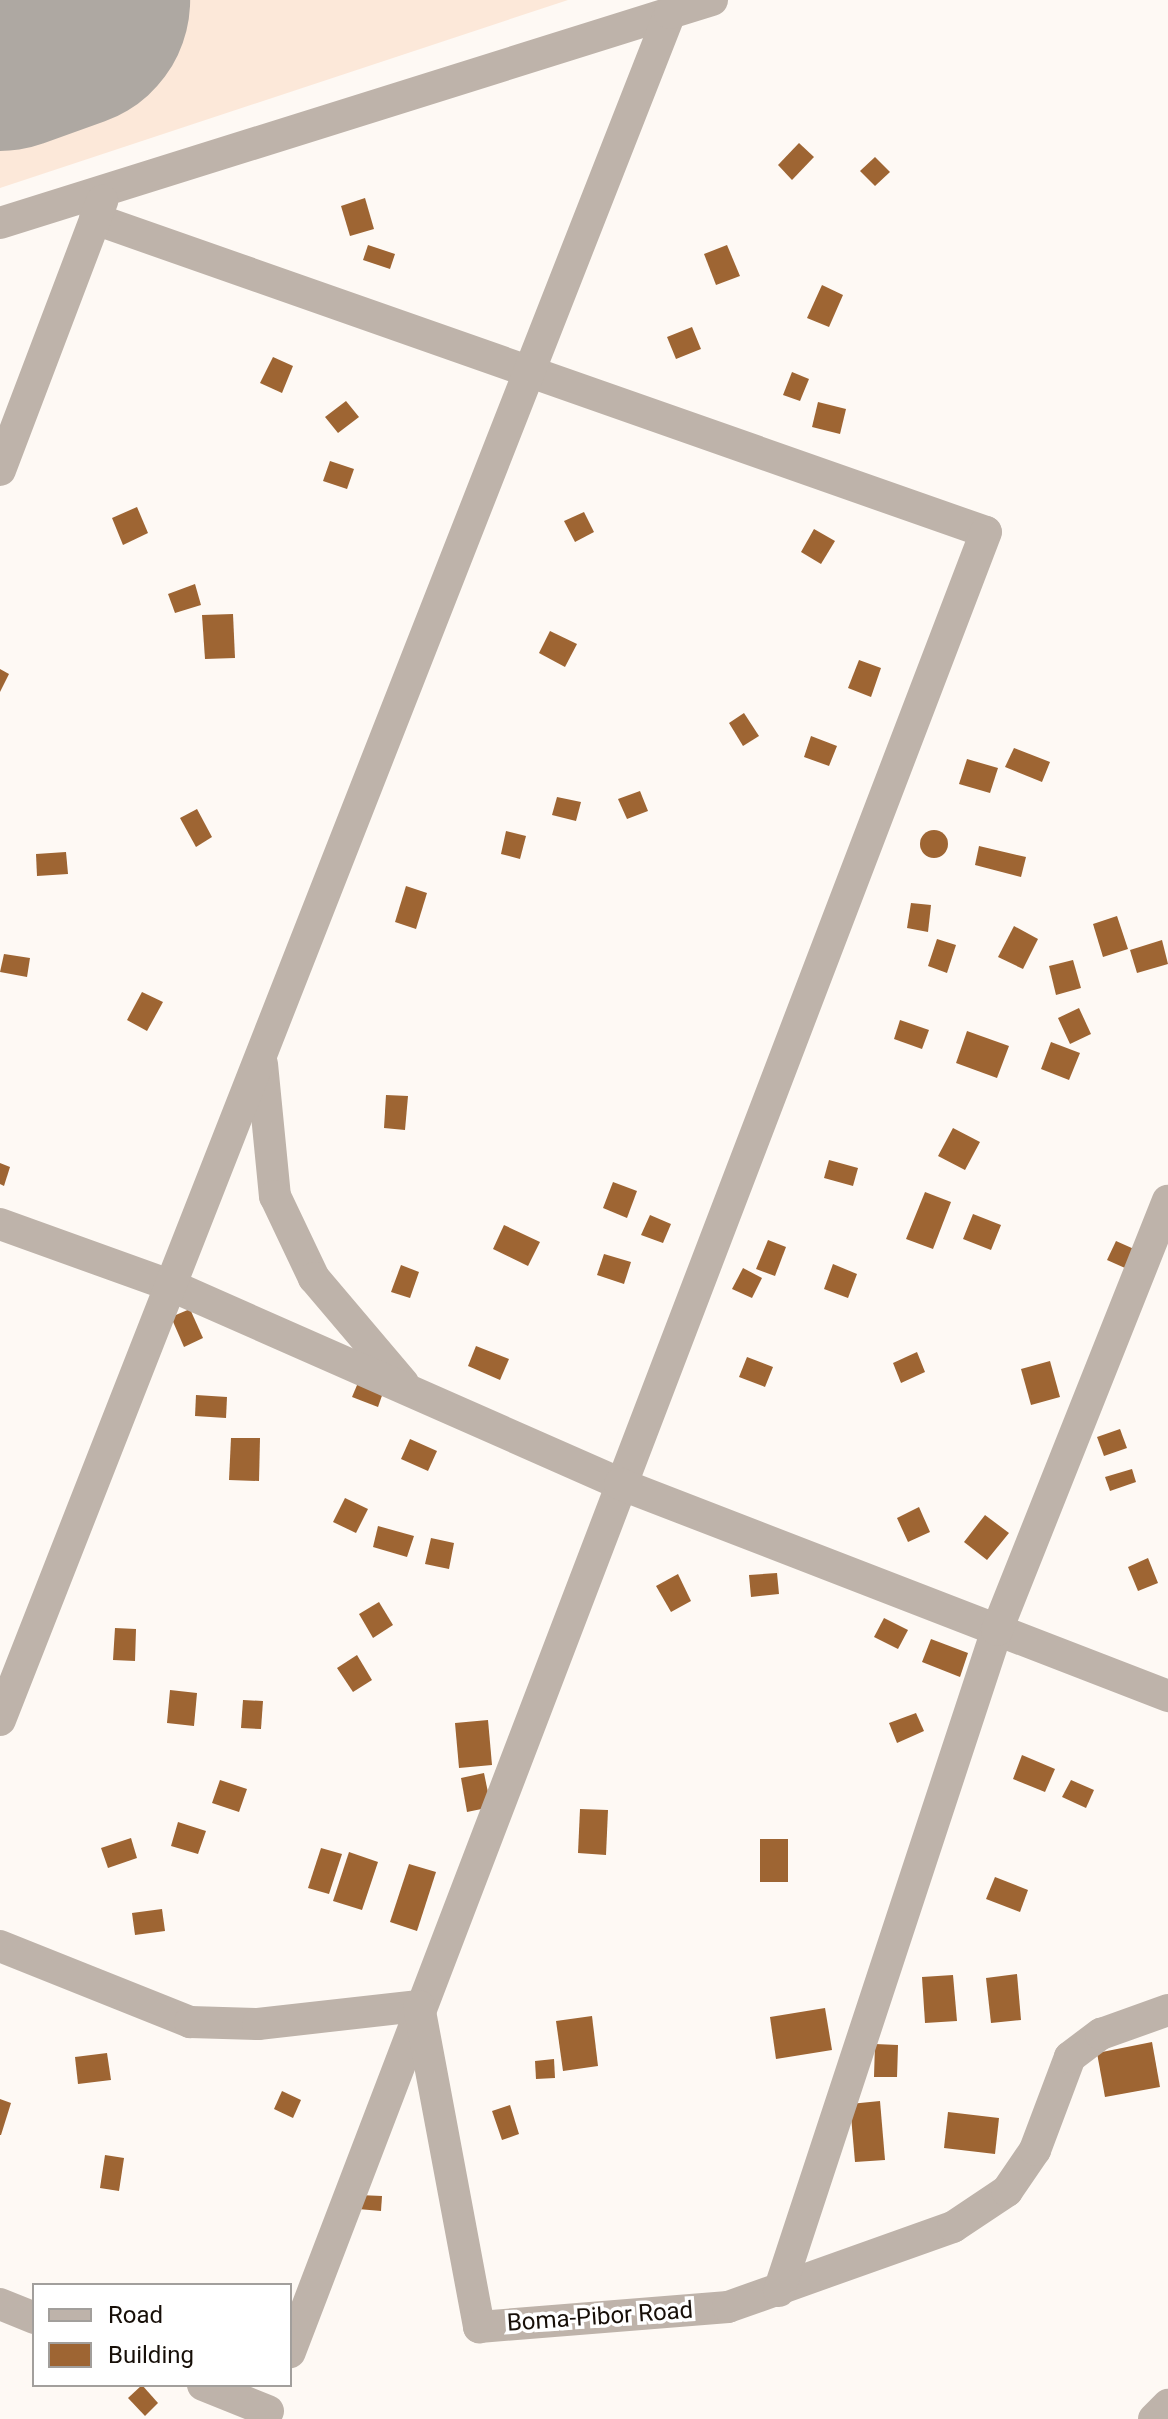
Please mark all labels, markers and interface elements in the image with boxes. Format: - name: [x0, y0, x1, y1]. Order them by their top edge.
- legend: [32, 2283, 292, 2387]
- street label: Boma-Pibor Road: [506, 2296, 694, 2338]
- text: Road: [108, 2301, 163, 2329]
- text: Building: [108, 2341, 194, 2369]

